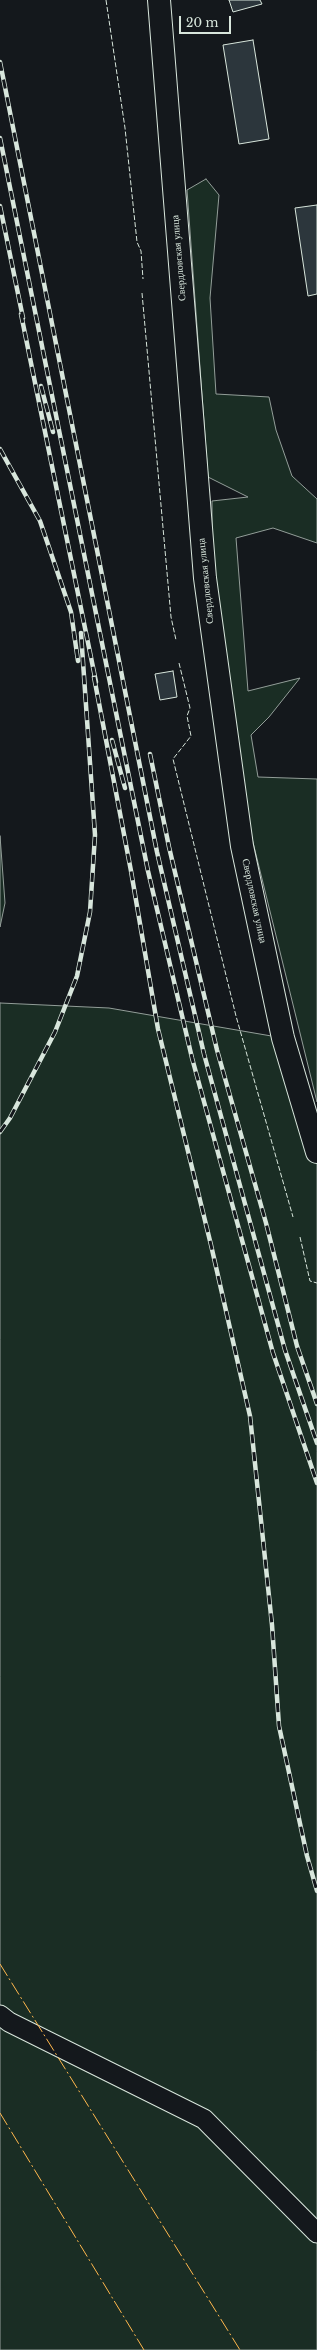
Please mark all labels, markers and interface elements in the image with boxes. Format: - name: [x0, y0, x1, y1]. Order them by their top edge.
- scale bar: [181, 8, 233, 34]
- text: 20 m: [186, 15, 218, 30]
- street label: Свердловская улица: [169, 215, 189, 301]
- street label: Свердловская улица: [196, 538, 216, 624]
- street label: Свердловская улица: [239, 858, 269, 944]

